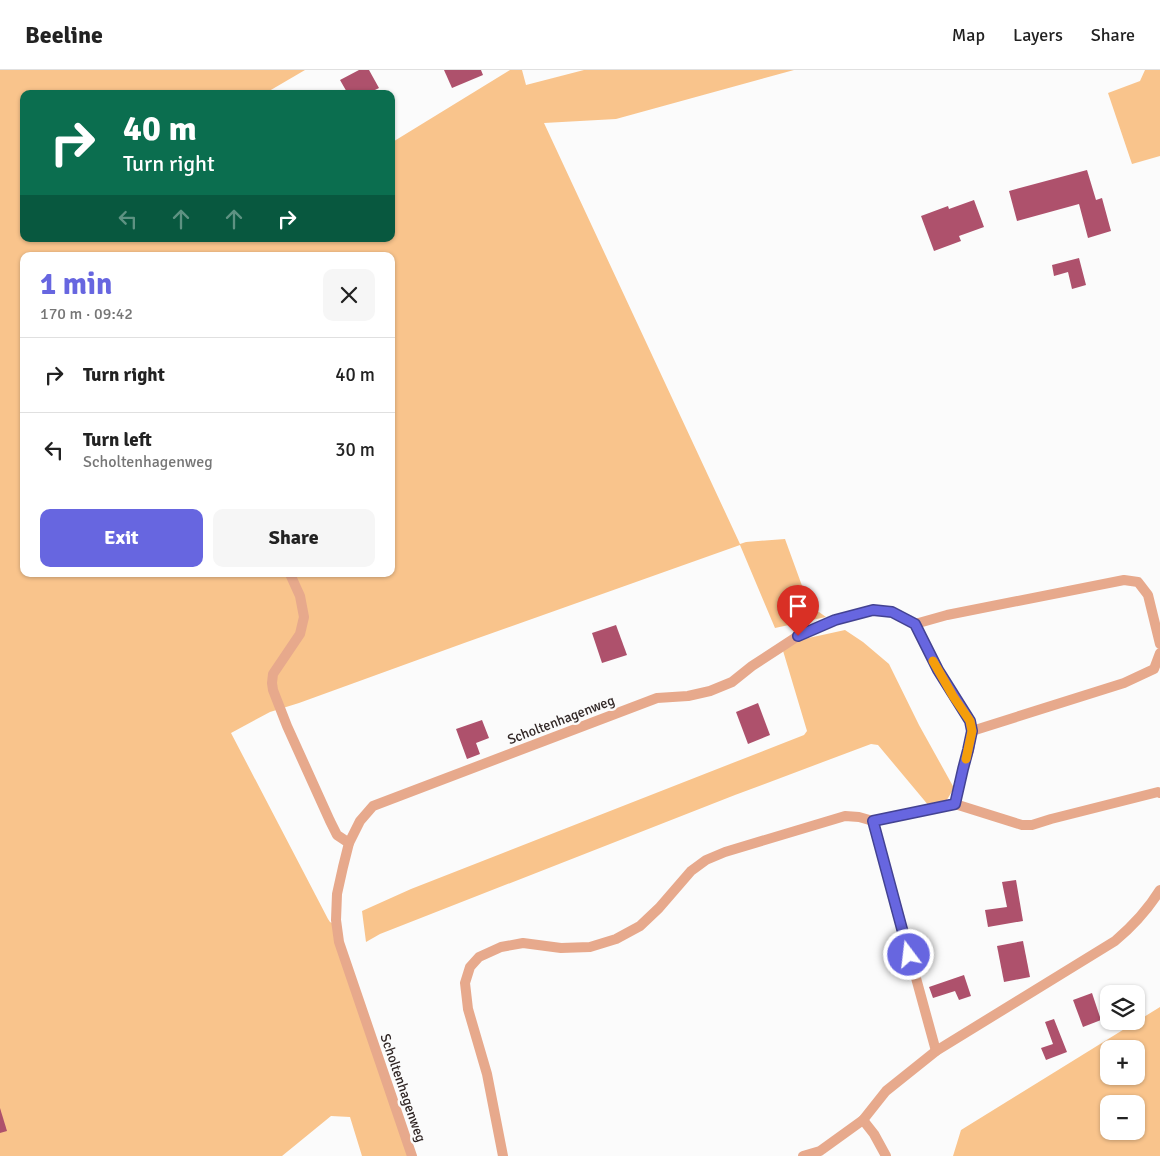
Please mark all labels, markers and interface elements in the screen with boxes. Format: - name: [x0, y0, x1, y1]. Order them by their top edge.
- text: Beeline: [25, 20, 103, 50]
- text: Map: [952, 24, 985, 46]
- text: Layers: [1013, 24, 1063, 46]
- text: Share: [1091, 24, 1135, 46]
- text: 40 m: [123, 107, 197, 150]
- icon: right: [40, 110, 105, 175]
- text: Turn right: [123, 150, 215, 177]
- icon: left: [114, 205, 142, 233]
- icon: ahead: [167, 205, 195, 233]
- icon: ahead: [220, 205, 248, 233]
- icon: right: [273, 205, 301, 233]
- text: 1 min: [40, 266, 112, 303]
- button: close: [323, 269, 375, 321]
- text: 170 m · 09:42: [40, 304, 133, 324]
- icon: right: [40, 361, 68, 389]
- text: Turn right: [83, 363, 165, 387]
- text: 40 m: [335, 363, 375, 387]
- text: Turn left: [83, 428, 152, 452]
- icon: left: [40, 436, 68, 464]
- text: 30 m: [335, 438, 375, 462]
- text: Scholtenhagenweg: [83, 452, 213, 472]
- button: Exit: [40, 509, 203, 567]
- button: Share: [213, 509, 375, 567]
- pin: [777, 585, 819, 636]
- icon: arrive: [784, 592, 812, 620]
- street label: Scholtenhagenweg: [505, 692, 617, 748]
- position arrow: [882, 928, 934, 980]
- map controls: [1100, 985, 1145, 1140]
- button: layers: [1100, 985, 1145, 1030]
- street label: Scholtenhagenweg: [377, 1032, 429, 1144]
- button: +: [1100, 1040, 1145, 1085]
- button: −: [1100, 1095, 1145, 1140]

